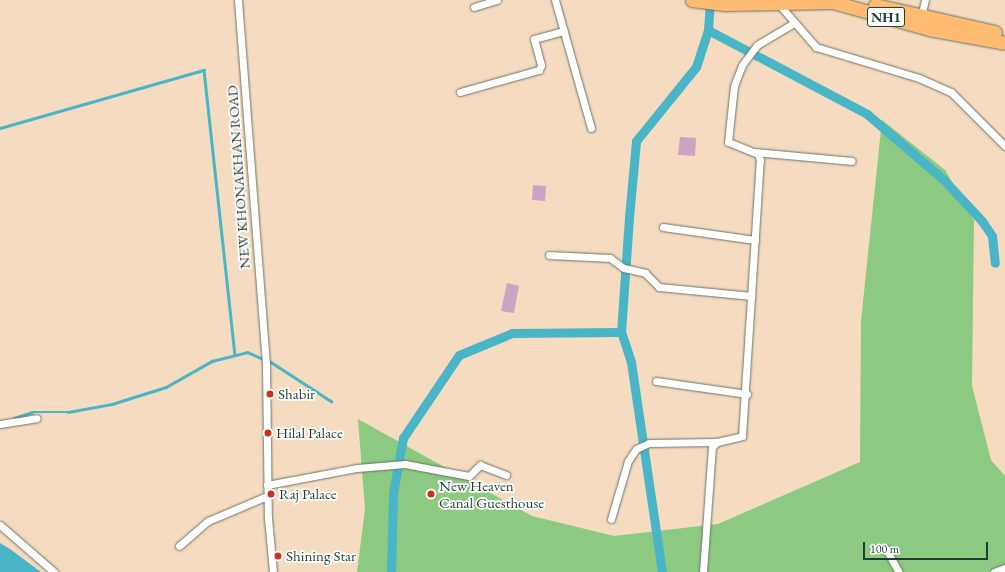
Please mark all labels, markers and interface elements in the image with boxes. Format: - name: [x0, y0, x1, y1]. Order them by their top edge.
- road number: NH1: [867, 5, 905, 29]
- street label: NEW KHONAKHAN ROAD: [223, 85, 253, 269]
- place label: Shabir: [278, 385, 315, 403]
- marker: Shabir: [265, 389, 275, 399]
- place label: Hilal Palace: [276, 424, 343, 442]
- marker: Hilal Palace: [263, 428, 273, 438]
- place label: New Heaven Canal Guesthouse: [439, 476, 544, 511]
- place label: Raj Palace: [279, 485, 337, 503]
- marker: Raj Palace: [266, 489, 276, 499]
- marker: New Heaven Canal Guesthouse: [426, 489, 436, 499]
- scale bar: [865, 534, 990, 560]
- text: 100 m: [870, 541, 899, 557]
- place label: Shining Star: [286, 547, 356, 565]
- marker: Shining Star: [273, 551, 283, 561]

